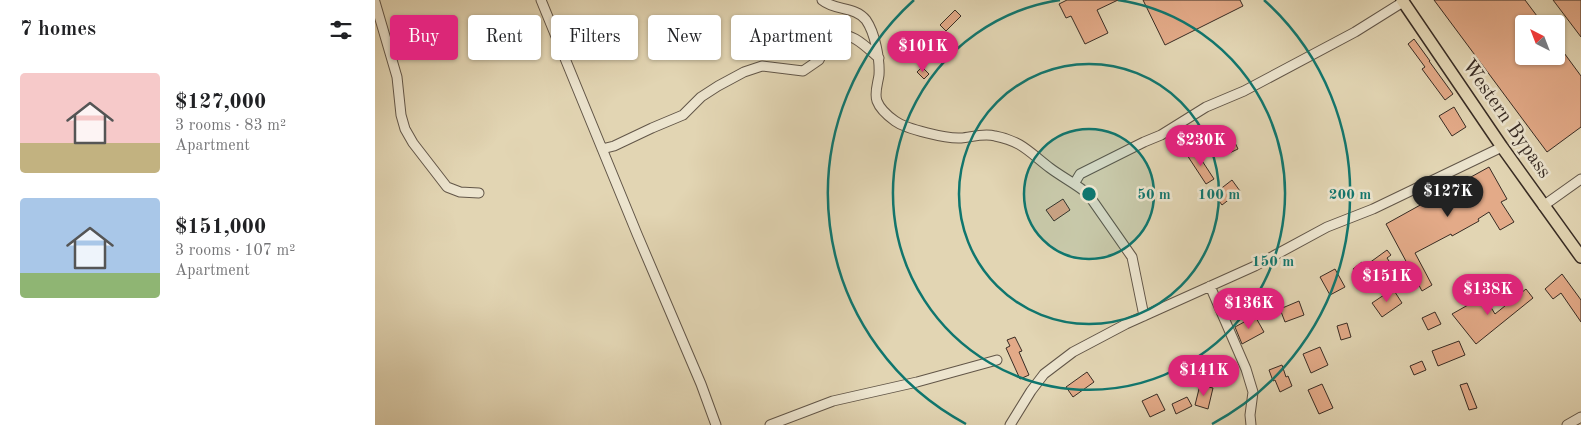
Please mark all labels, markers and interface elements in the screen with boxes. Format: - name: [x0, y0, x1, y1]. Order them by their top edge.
- chip: Buy: [390, 15, 458, 60]
- chip: Rent: [468, 15, 541, 60]
- chip: Filters: [551, 15, 638, 60]
- chip: New: [648, 15, 721, 60]
- chip: Apartment: [731, 15, 851, 60]
- north arrow: [1515, 15, 1565, 65]
- map controls: [1515, 15, 1565, 65]
- icon: filters: [327, 16, 355, 44]
- text: 7 homes: [20, 19, 96, 40]
- pin: $101K: [888, 30, 958, 73]
- text: $101K: [898, 39, 948, 55]
- street label: Western Bypass: [1458, 56, 1554, 182]
- text: $127,000: [175, 92, 266, 113]
- icon: home: [60, 93, 120, 153]
- text: 3 rooms · 83 m²: [175, 118, 286, 134]
- pin: $230K: [1166, 124, 1236, 167]
- text: $230K: [1176, 133, 1226, 149]
- text: Apartment: [175, 138, 250, 154]
- pin: $127K: [1413, 176, 1483, 218]
- text: $127K: [1423, 184, 1473, 200]
- centre of rings: [1080, 185, 1098, 203]
- text: 50 m: [1137, 188, 1171, 203]
- text: 100 m: [1198, 188, 1240, 203]
- text: 200 m: [1329, 188, 1371, 203]
- text: $151,000: [175, 217, 266, 238]
- icon: home: [60, 218, 120, 278]
- text: 3 rooms · 107 m²: [175, 243, 295, 259]
- text: 150 m: [1252, 255, 1294, 270]
- pin: $151K: [1352, 260, 1422, 303]
- text: Apartment: [175, 263, 250, 279]
- text: $151K: [1362, 269, 1412, 285]
- pin: $138K: [1453, 274, 1523, 316]
- text: $138K: [1463, 282, 1513, 298]
- pin: $136K: [1214, 288, 1284, 330]
- text: $136K: [1224, 296, 1274, 312]
- pin: $141K: [1169, 354, 1239, 397]
- text: $141K: [1179, 363, 1229, 379]

